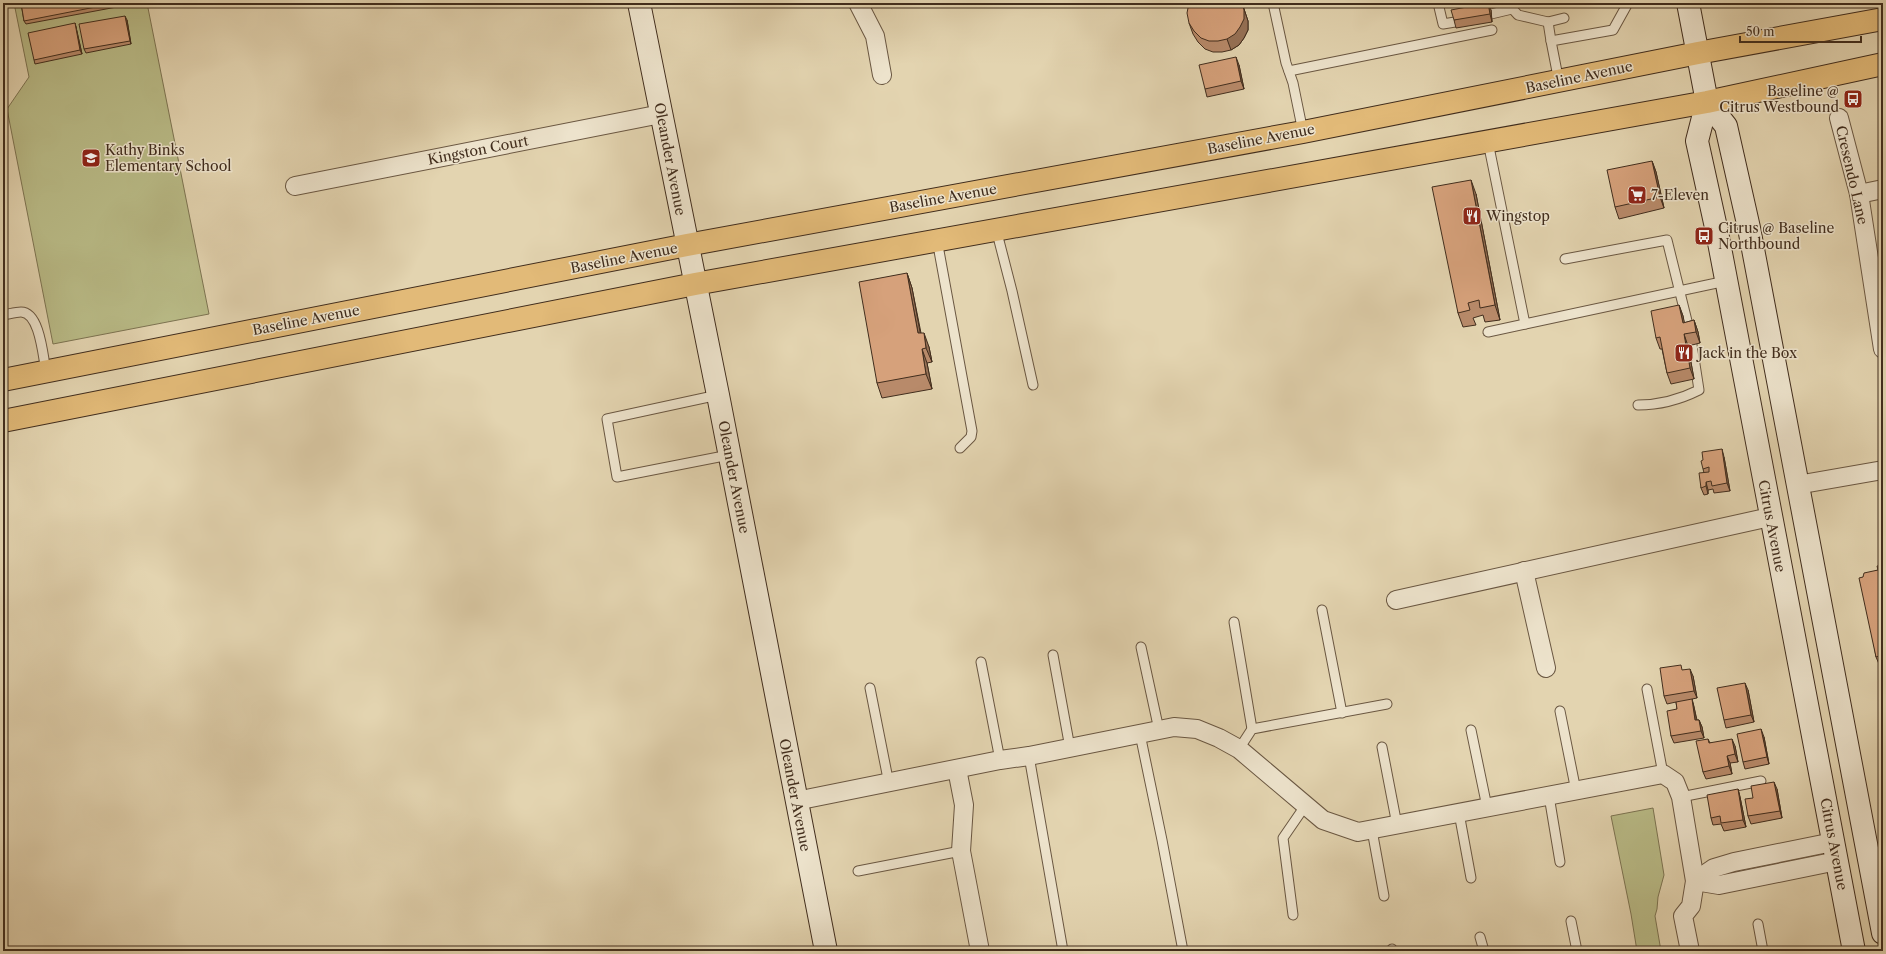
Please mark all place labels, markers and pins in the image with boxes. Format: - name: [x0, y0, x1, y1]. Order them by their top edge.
- place label: Baseline @ Citrus Westbound: [1719, 82, 1839, 116]
- bus stop icon: Baseline @ Citrus Westbound: [1842, 88, 1864, 110]
- place label: Kathy Binks Elementary School: [105, 141, 231, 175]
- school or university icon: Kathy Binks Elementary School: [80, 147, 102, 169]
- supermarket icon: 7-Eleven: [1626, 184, 1648, 206]
- place label: 7-Eleven: [1651, 186, 1709, 204]
- restaurant icon: Wingstop: [1461, 205, 1483, 227]
- place label: Wingstop: [1485, 207, 1550, 225]
- place label: Citrus @ Baseline Northbound: [1718, 219, 1835, 253]
- bus stop icon: Citrus @ Baseline Northbound: [1693, 225, 1715, 247]
- restaurant icon: Jack in the Box: [1673, 342, 1695, 364]
- place label: Jack in the Box: [1696, 344, 1798, 362]

